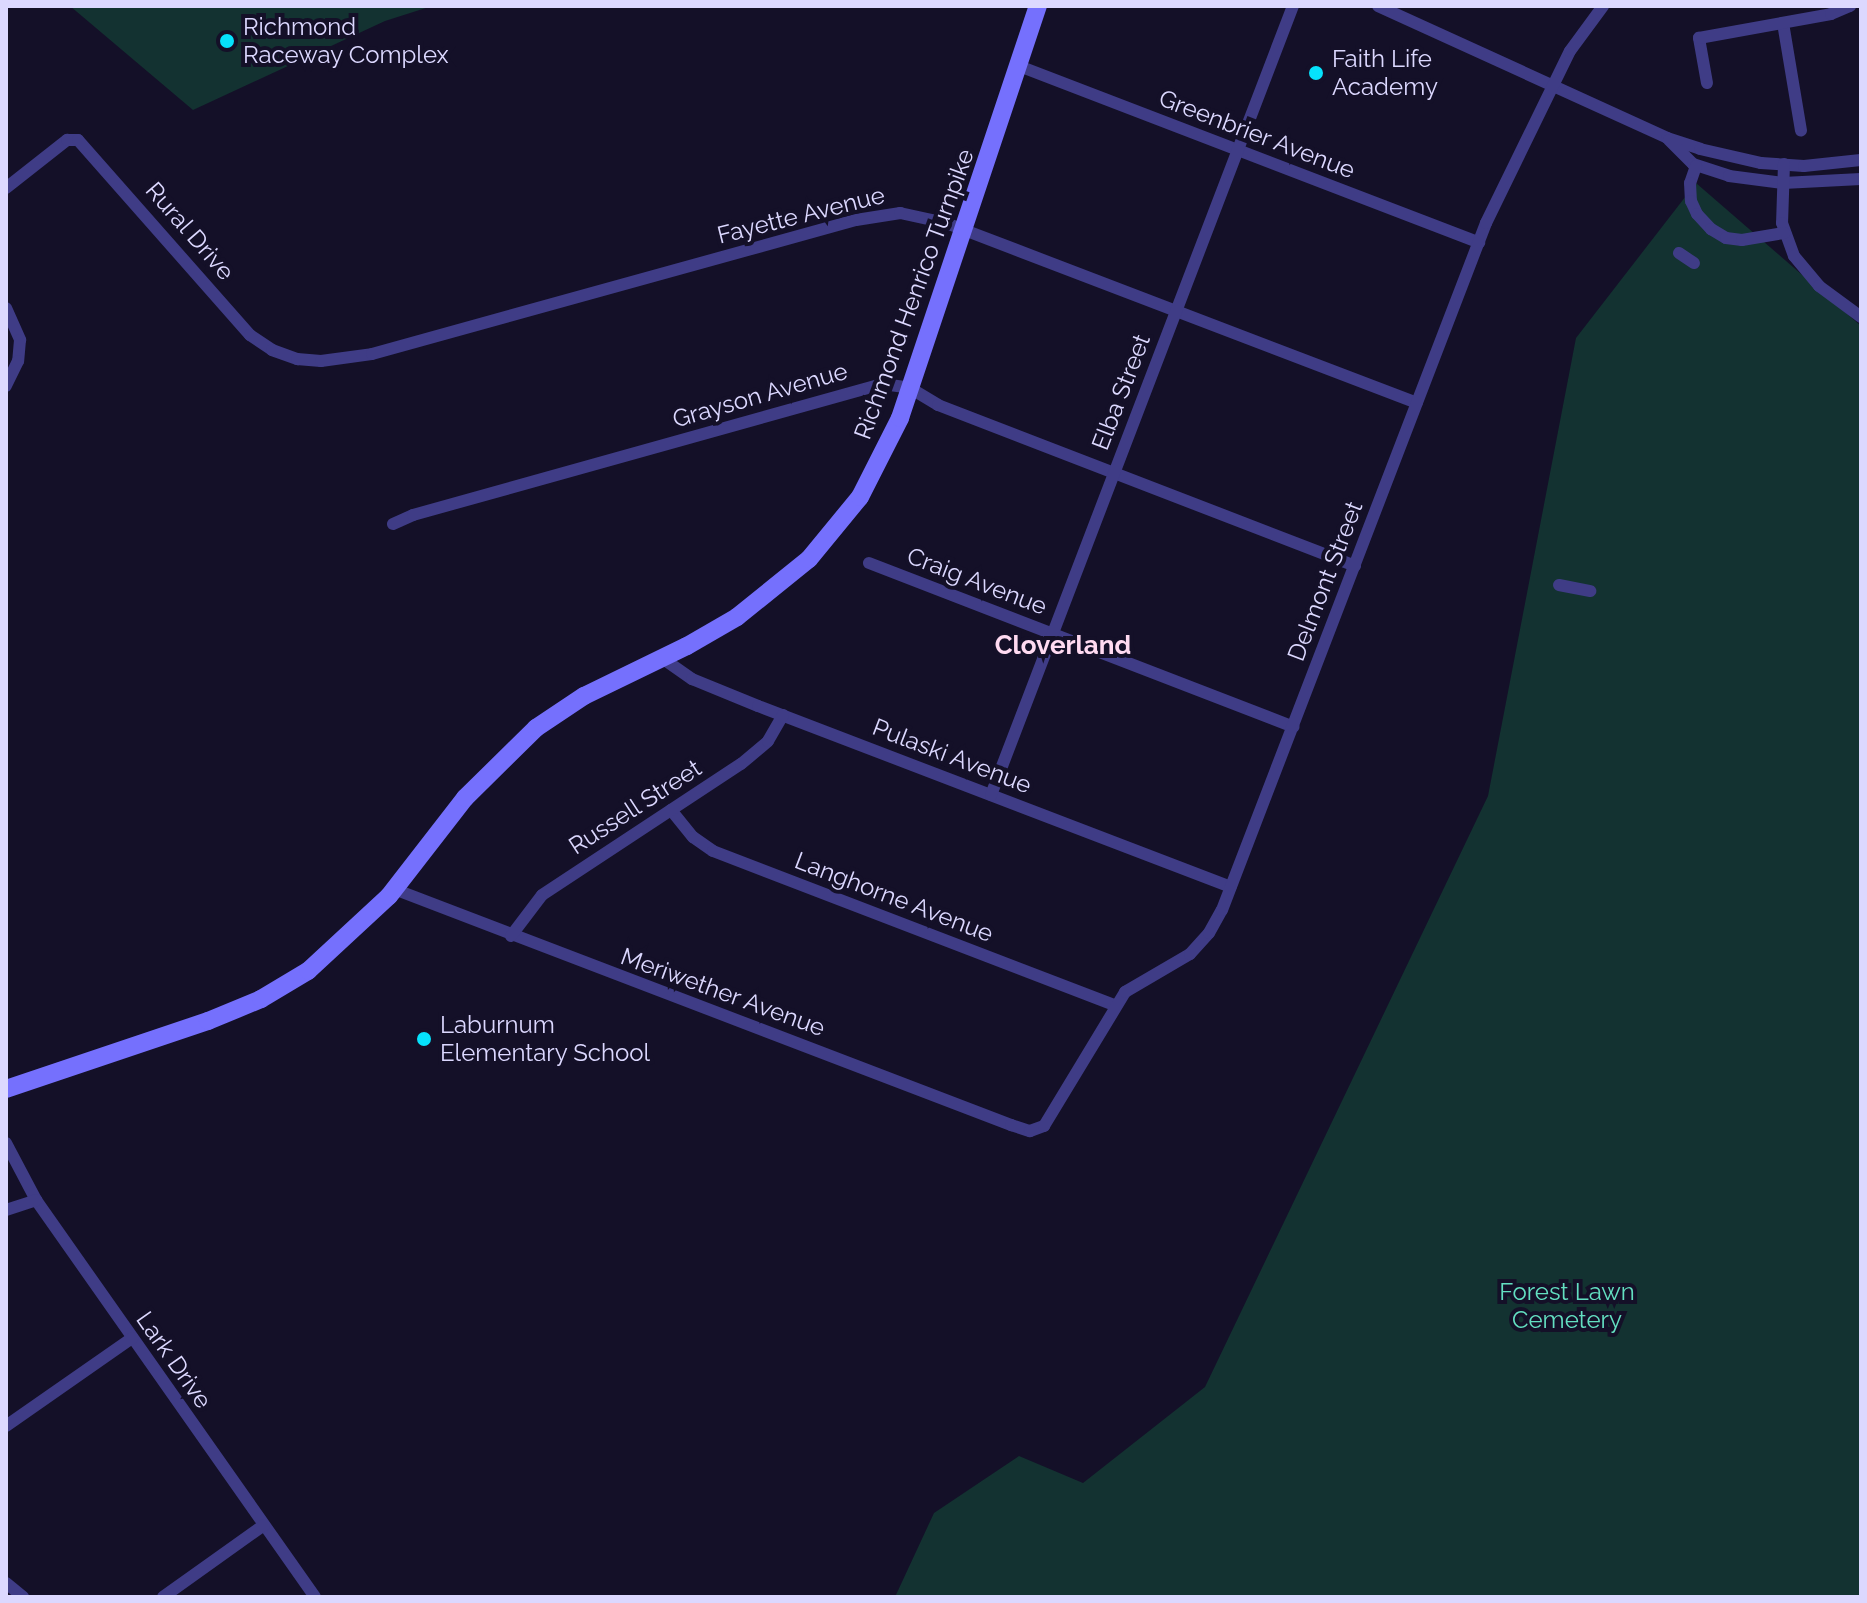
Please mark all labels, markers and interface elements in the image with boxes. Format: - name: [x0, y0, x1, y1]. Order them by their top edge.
- place label: Richmond Raceway Complex: [243, 13, 449, 69]
- marker: Richmond Raceway Complex: [218, 32, 236, 50]
- place label: Faith Life Academy: [1332, 45, 1438, 101]
- marker: Faith Life Academy: [1307, 64, 1325, 82]
- street label: Greenbrier Avenue: [1154, 83, 1360, 185]
- street label: Richmond Henrico Turnpike: [848, 145, 980, 443]
- street label: Rural Drive: [139, 176, 241, 286]
- street label: Fayette Avenue: [714, 180, 888, 250]
- street label: Elba Street: [1086, 330, 1156, 454]
- street label: Grayson Avenue: [669, 356, 851, 434]
- street label: Delmont Street: [1281, 497, 1369, 665]
- street label: Craig Avenue: [903, 541, 1051, 621]
- district label: Cloverland: [995, 630, 1131, 662]
- street label: Pulaski Avenue: [868, 712, 1036, 800]
- street label: Russell Street: [563, 753, 707, 861]
- street label: Langhorne Avenue: [790, 846, 998, 948]
- street label: Meriwether Avenue: [616, 941, 830, 1043]
- place label: Laburnum Elementary School: [440, 1011, 651, 1067]
- marker: Laburnum Elementary School: [415, 1030, 433, 1048]
- park label: Forest Lawn Cemetery: [1499, 1278, 1635, 1334]
- street label: Lark Drive: [130, 1306, 218, 1414]

